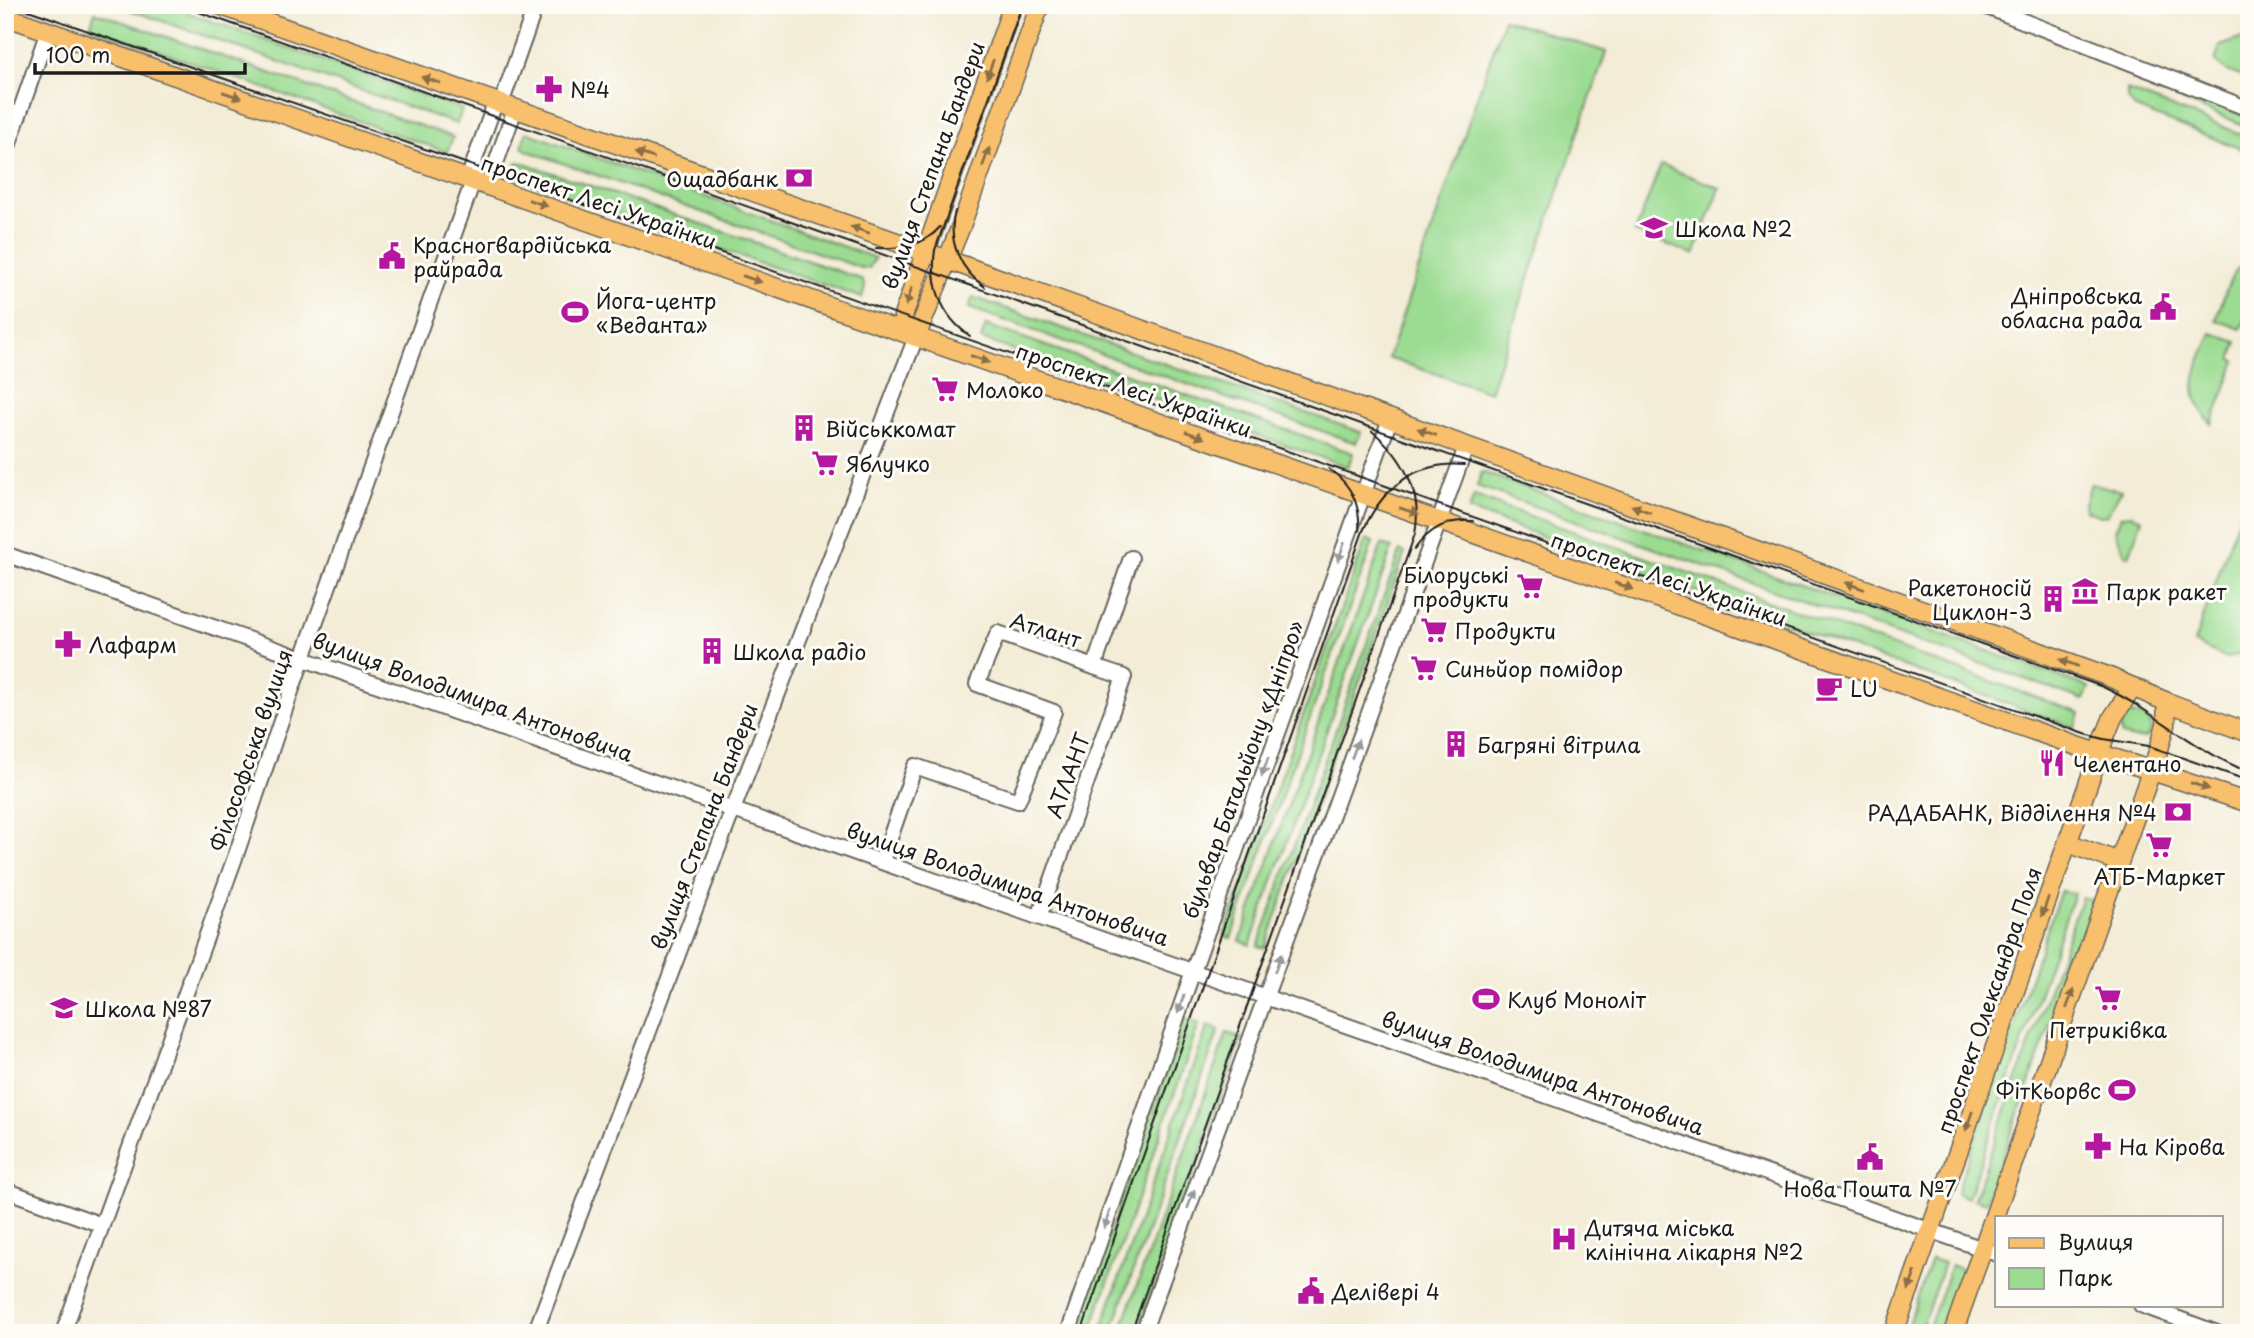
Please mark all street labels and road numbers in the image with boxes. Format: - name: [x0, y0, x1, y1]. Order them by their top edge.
- street label: вулиця Степана Бандери: [872, 37, 992, 293]
- street label: проспект Лесі Українки: [477, 146, 721, 256]
- street label: проспект Лесі Українки: [1012, 334, 1256, 444]
- street label: проспект Лесі Українки: [1547, 523, 1791, 633]
- street label: Атлант: [1006, 603, 1087, 655]
- street label: бульвар Батальйону «Дніпро»: [1173, 615, 1311, 923]
- street label: вулиця Володимира Антоновича: [308, 623, 638, 769]
- street label: Філософська вулиця: [200, 645, 300, 855]
- street label: вулиця Степана Бандери: [641, 698, 765, 954]
- street label: АТЛАНТ: [1037, 727, 1097, 822]
- street label: вулиця Володимира Антоновича: [843, 813, 1174, 954]
- street label: проспект Олександра Поля: [1927, 862, 2049, 1138]
- street label: вулиця Володимира Антоновича: [1378, 1002, 1709, 1143]

